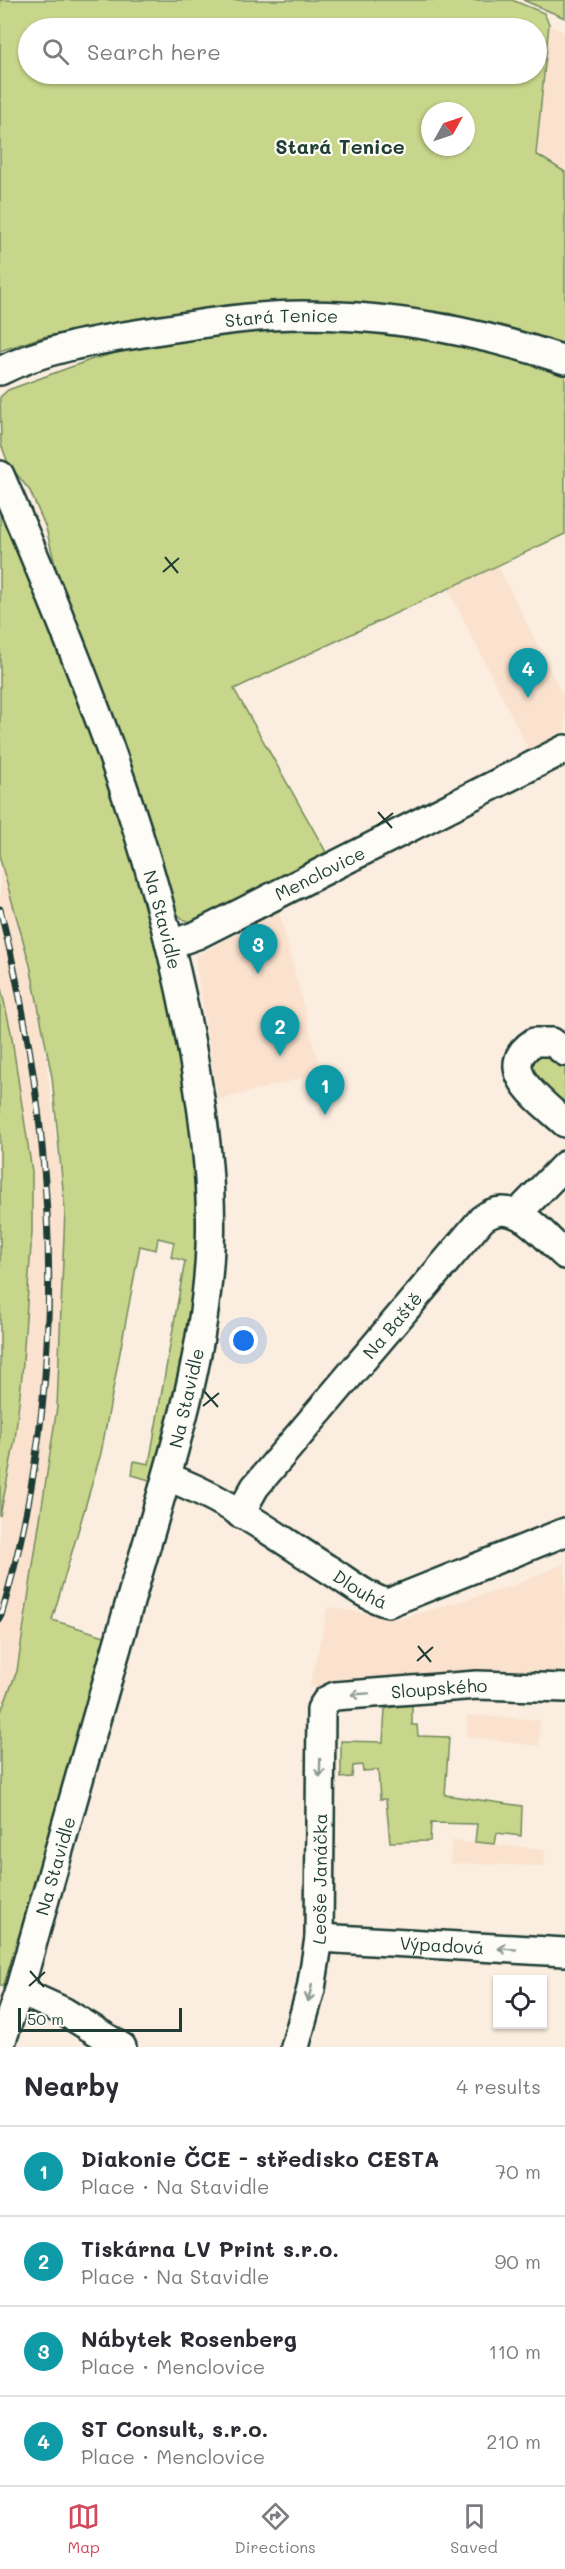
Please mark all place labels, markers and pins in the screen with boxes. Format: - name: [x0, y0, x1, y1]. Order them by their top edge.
- pin: 4: [508, 648, 548, 698]
- pin: 3: [238, 924, 278, 974]
- pin: 2: [260, 1006, 300, 1056]
- pin: 1: [306, 1066, 344, 1115]

